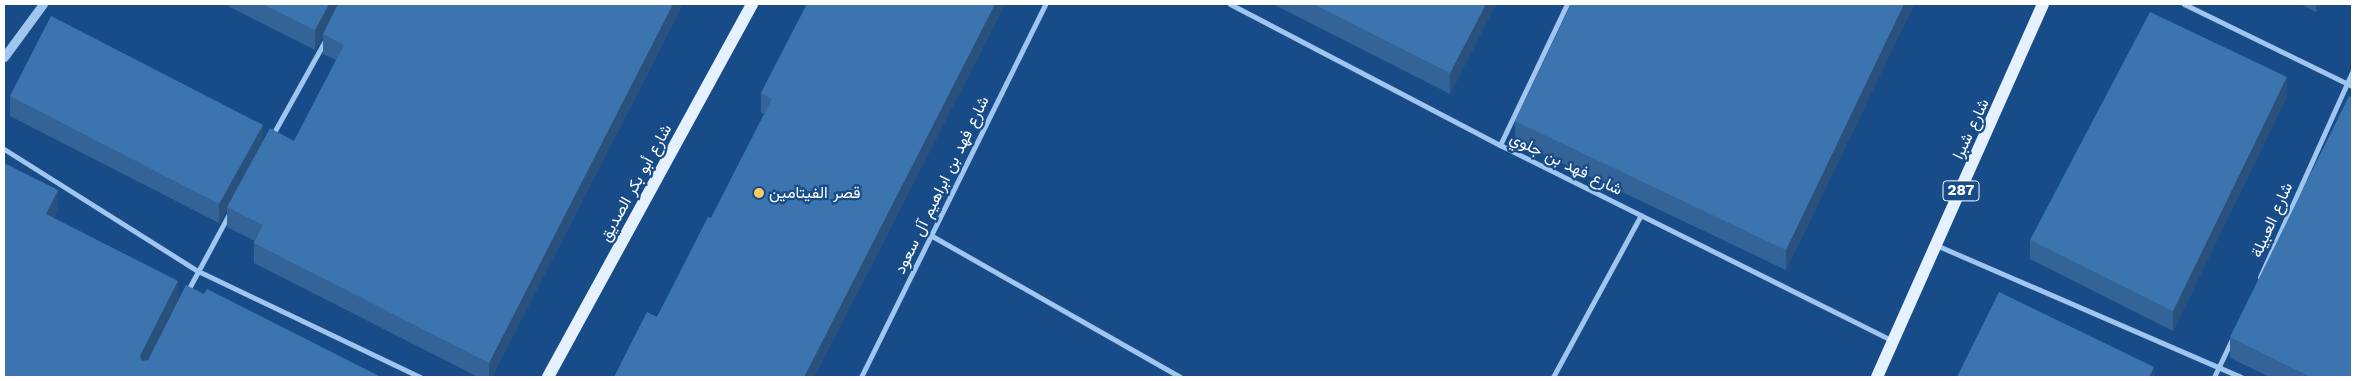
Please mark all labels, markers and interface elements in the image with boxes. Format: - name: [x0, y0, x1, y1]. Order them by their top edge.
- street label: شارع فهد بن ابراهيم آل سعود: [891, 93, 993, 277]
- street label: شارع شبرا: [1949, 96, 1993, 162]
- street label: شارع أبو بكر الصديق: [596, 121, 676, 245]
- street label: شارع فهد بن جلوي: [1507, 128, 1625, 200]
- road number: 287: [1942, 178, 1980, 204]
- street label: شارع العبيلة: [2247, 180, 2297, 260]
- place label: قصر الفيتامين: [769, 183, 861, 203]
- marker: قصر الفيتامين: [753, 187, 765, 199]

